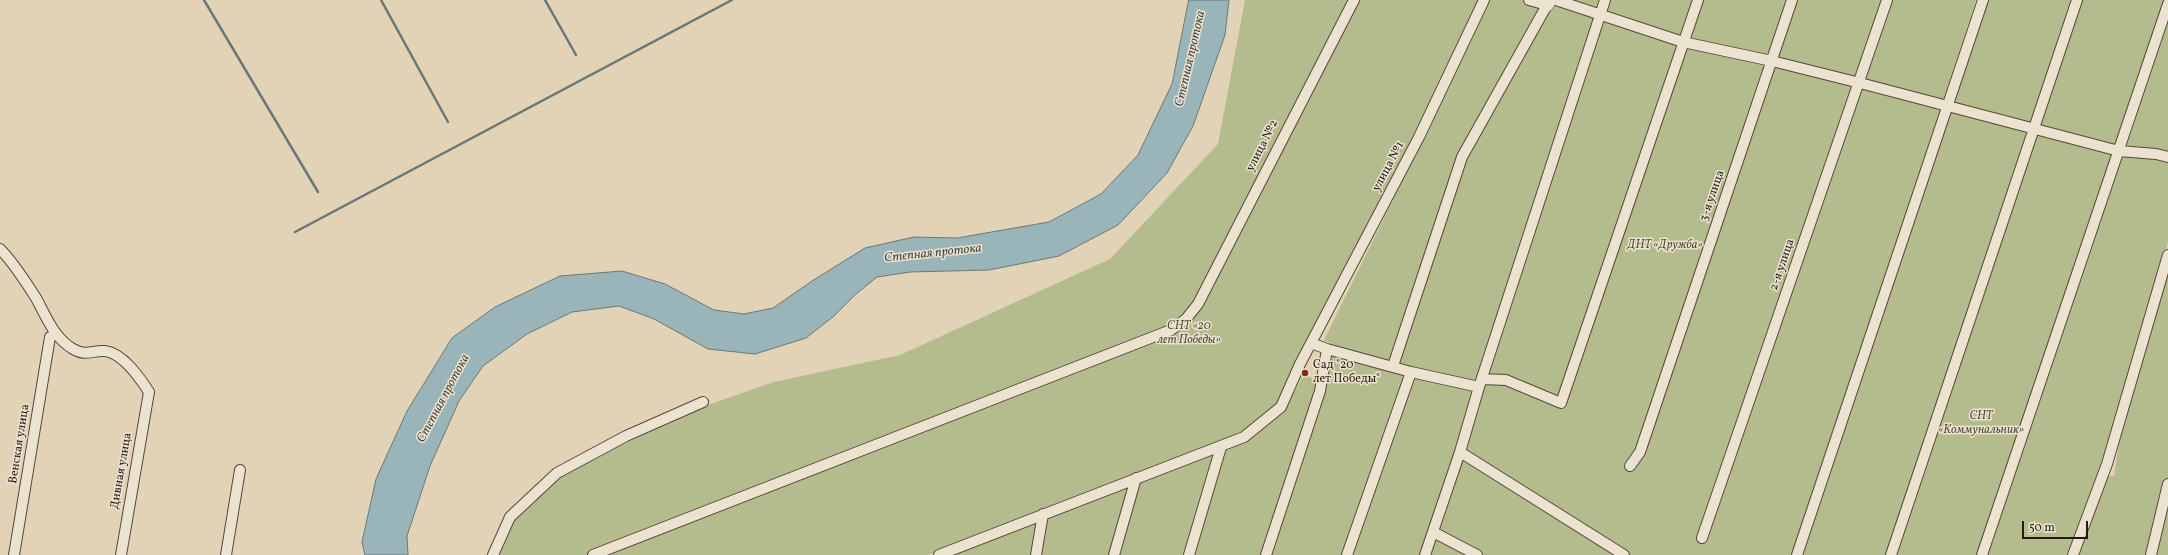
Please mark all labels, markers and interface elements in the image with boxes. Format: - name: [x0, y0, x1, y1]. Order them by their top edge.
- water label: Степная протока: [1172, 10, 1210, 108]
- street label: улица №2: [1244, 118, 1282, 174]
- street label: улица №1: [1370, 140, 1408, 194]
- street label: 3-я улица: [1698, 168, 1728, 224]
- street label: 2-я улица: [1767, 237, 1799, 293]
- park label: ДНТ «Дружба»: [1627, 239, 1703, 253]
- water label: Степная протока: [884, 241, 982, 267]
- park label: СНТ «20 лет Победы»: [1157, 320, 1221, 348]
- water label: Степная протока: [414, 352, 474, 446]
- place label: Сад "20 лет Победы": [1313, 359, 1380, 387]
- marker: Сад "20 лет Победы": [1300, 368, 1310, 378]
- street label: Венская улица: [7, 403, 33, 485]
- park label: СНТ «Коммунальник»: [1938, 410, 2024, 438]
- street label: Дивная улица: [108, 432, 136, 510]
- scale bar: [2024, 513, 2090, 539]
- text: 50 m: [2029, 520, 2055, 536]

